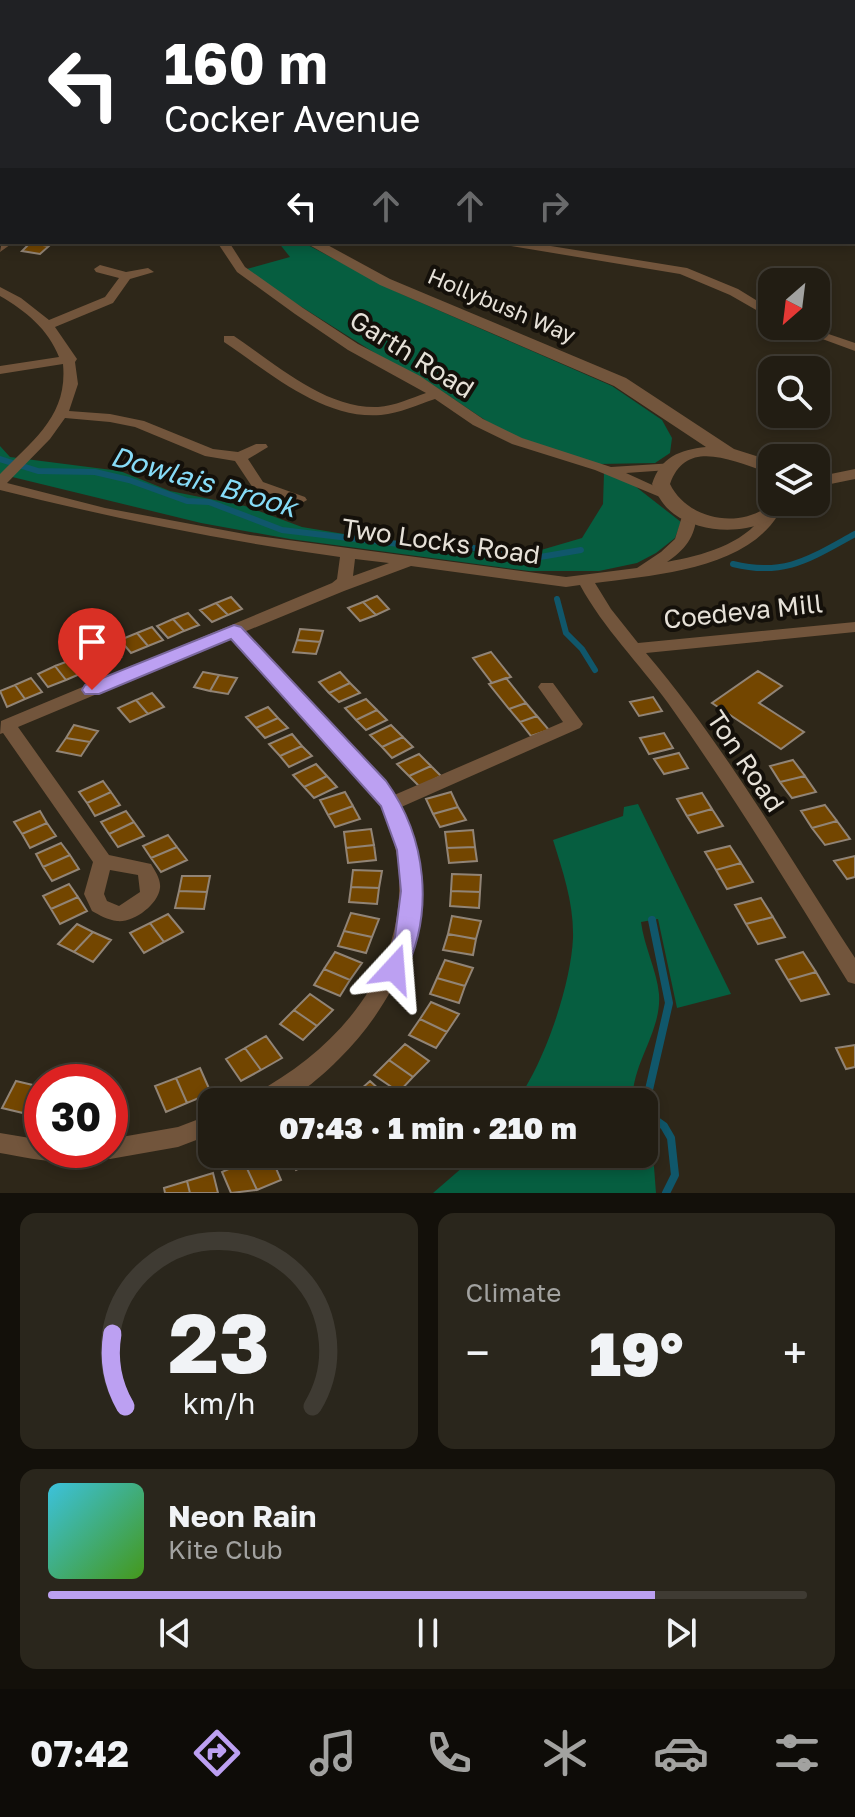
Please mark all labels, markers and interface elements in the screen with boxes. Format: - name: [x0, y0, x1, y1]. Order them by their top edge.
- text: 160 m: [164, 29, 328, 96]
- icon: left: [32, 32, 136, 136]
- text: Cocker Avenue: [164, 97, 420, 140]
- icon: left: [280, 184, 324, 228]
- icon: ahead: [364, 184, 408, 228]
- icon: ahead: [448, 184, 492, 228]
- icon: right: [532, 184, 576, 228]
- street label: Hollybush Way: [424, 262, 580, 348]
- north arrow: [758, 268, 830, 340]
- map controls: [758, 268, 830, 516]
- street label: Garth Road: [344, 304, 480, 404]
- button: search: [758, 356, 830, 428]
- water label: Dowlais Brook: [107, 439, 304, 524]
- button: layers: [758, 444, 830, 516]
- street label: Two Locks Road: [340, 512, 542, 570]
- street label: Coedeva Mill: [662, 587, 824, 635]
- pin: [58, 608, 126, 690]
- icon: arrive: [70, 620, 114, 664]
- street label: Ton Road: [701, 704, 791, 818]
- position arrow: [352, 927, 436, 1011]
- speed limit sign: 30: [24, 1064, 128, 1168]
- text: 07:43 · 1 min · 210 m: [279, 1110, 577, 1146]
- text: Climate: [466, 1277, 561, 1308]
- text: 23: [168, 1291, 270, 1391]
- text: 19°: [589, 1317, 683, 1389]
- text: −: [466, 1326, 490, 1379]
- text: +: [783, 1326, 807, 1379]
- text: km/h: [182, 1386, 255, 1420]
- text: Neon Rain: [168, 1498, 316, 1534]
- text: Kite Club: [168, 1534, 283, 1565]
- icon: previous: [153, 1611, 197, 1655]
- icon: pause: [406, 1611, 450, 1655]
- icon: next: [659, 1611, 703, 1655]
- icon: directions: [189, 1725, 245, 1781]
- icon: music: [305, 1725, 361, 1781]
- icon: phone: [421, 1725, 477, 1781]
- icon: climate: [537, 1725, 593, 1781]
- icon: car: [653, 1725, 709, 1781]
- icon: filters: [769, 1725, 825, 1781]
- text: 07:42: [30, 1732, 129, 1775]

